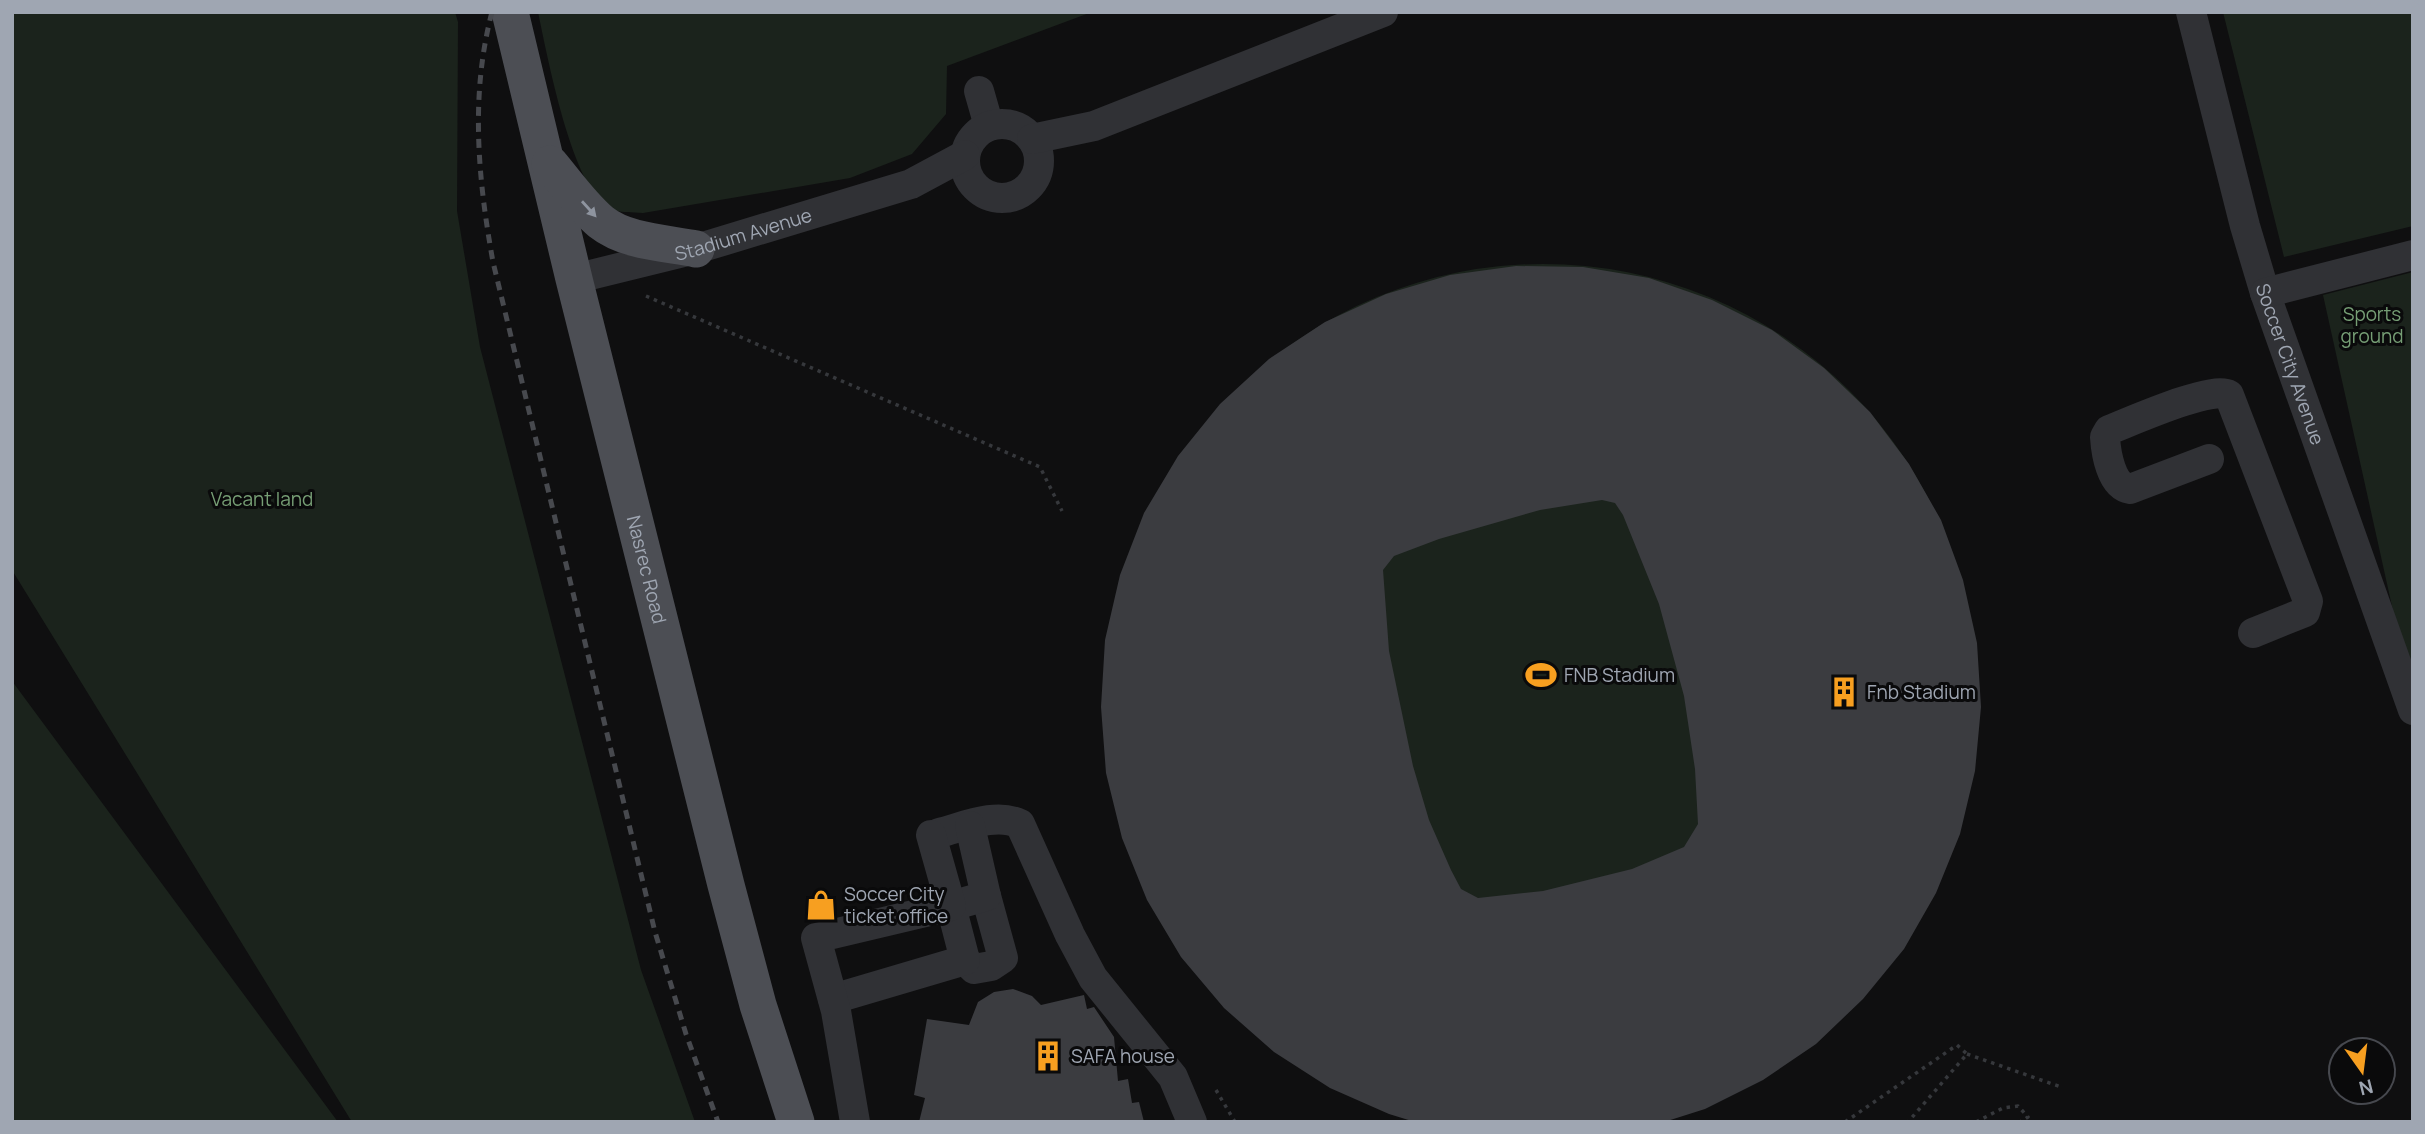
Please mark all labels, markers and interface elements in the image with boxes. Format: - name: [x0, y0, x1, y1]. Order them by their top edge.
- one-way arrow: [581, 200, 597, 217]
- street label: Stadium Avenue: [672, 202, 815, 267]
- street label: Soccer City Avenue: [2250, 280, 2331, 448]
- park label: Sports ground: [2341, 301, 2403, 349]
- park label: Vacant land: [211, 486, 313, 512]
- street label: Nasrec Road: [621, 513, 673, 626]
- sports icon: FNB Stadium: [1524, 658, 1558, 692]
- place label: FNB Stadium: [1564, 662, 1675, 688]
- building icon: Fnb Stadium: [1827, 675, 1861, 709]
- place label: Fnb Stadium: [1867, 679, 1976, 705]
- place label: Soccer City ticket office: [844, 881, 948, 929]
- shop icon: Soccer City ticket office: [804, 888, 838, 922]
- north arrow: [2327, 1036, 2397, 1106]
- building icon: SAFA house: [1031, 1039, 1065, 1073]
- place label: SAFA house: [1071, 1043, 1175, 1069]
- text: N: [2356, 1073, 2376, 1102]

